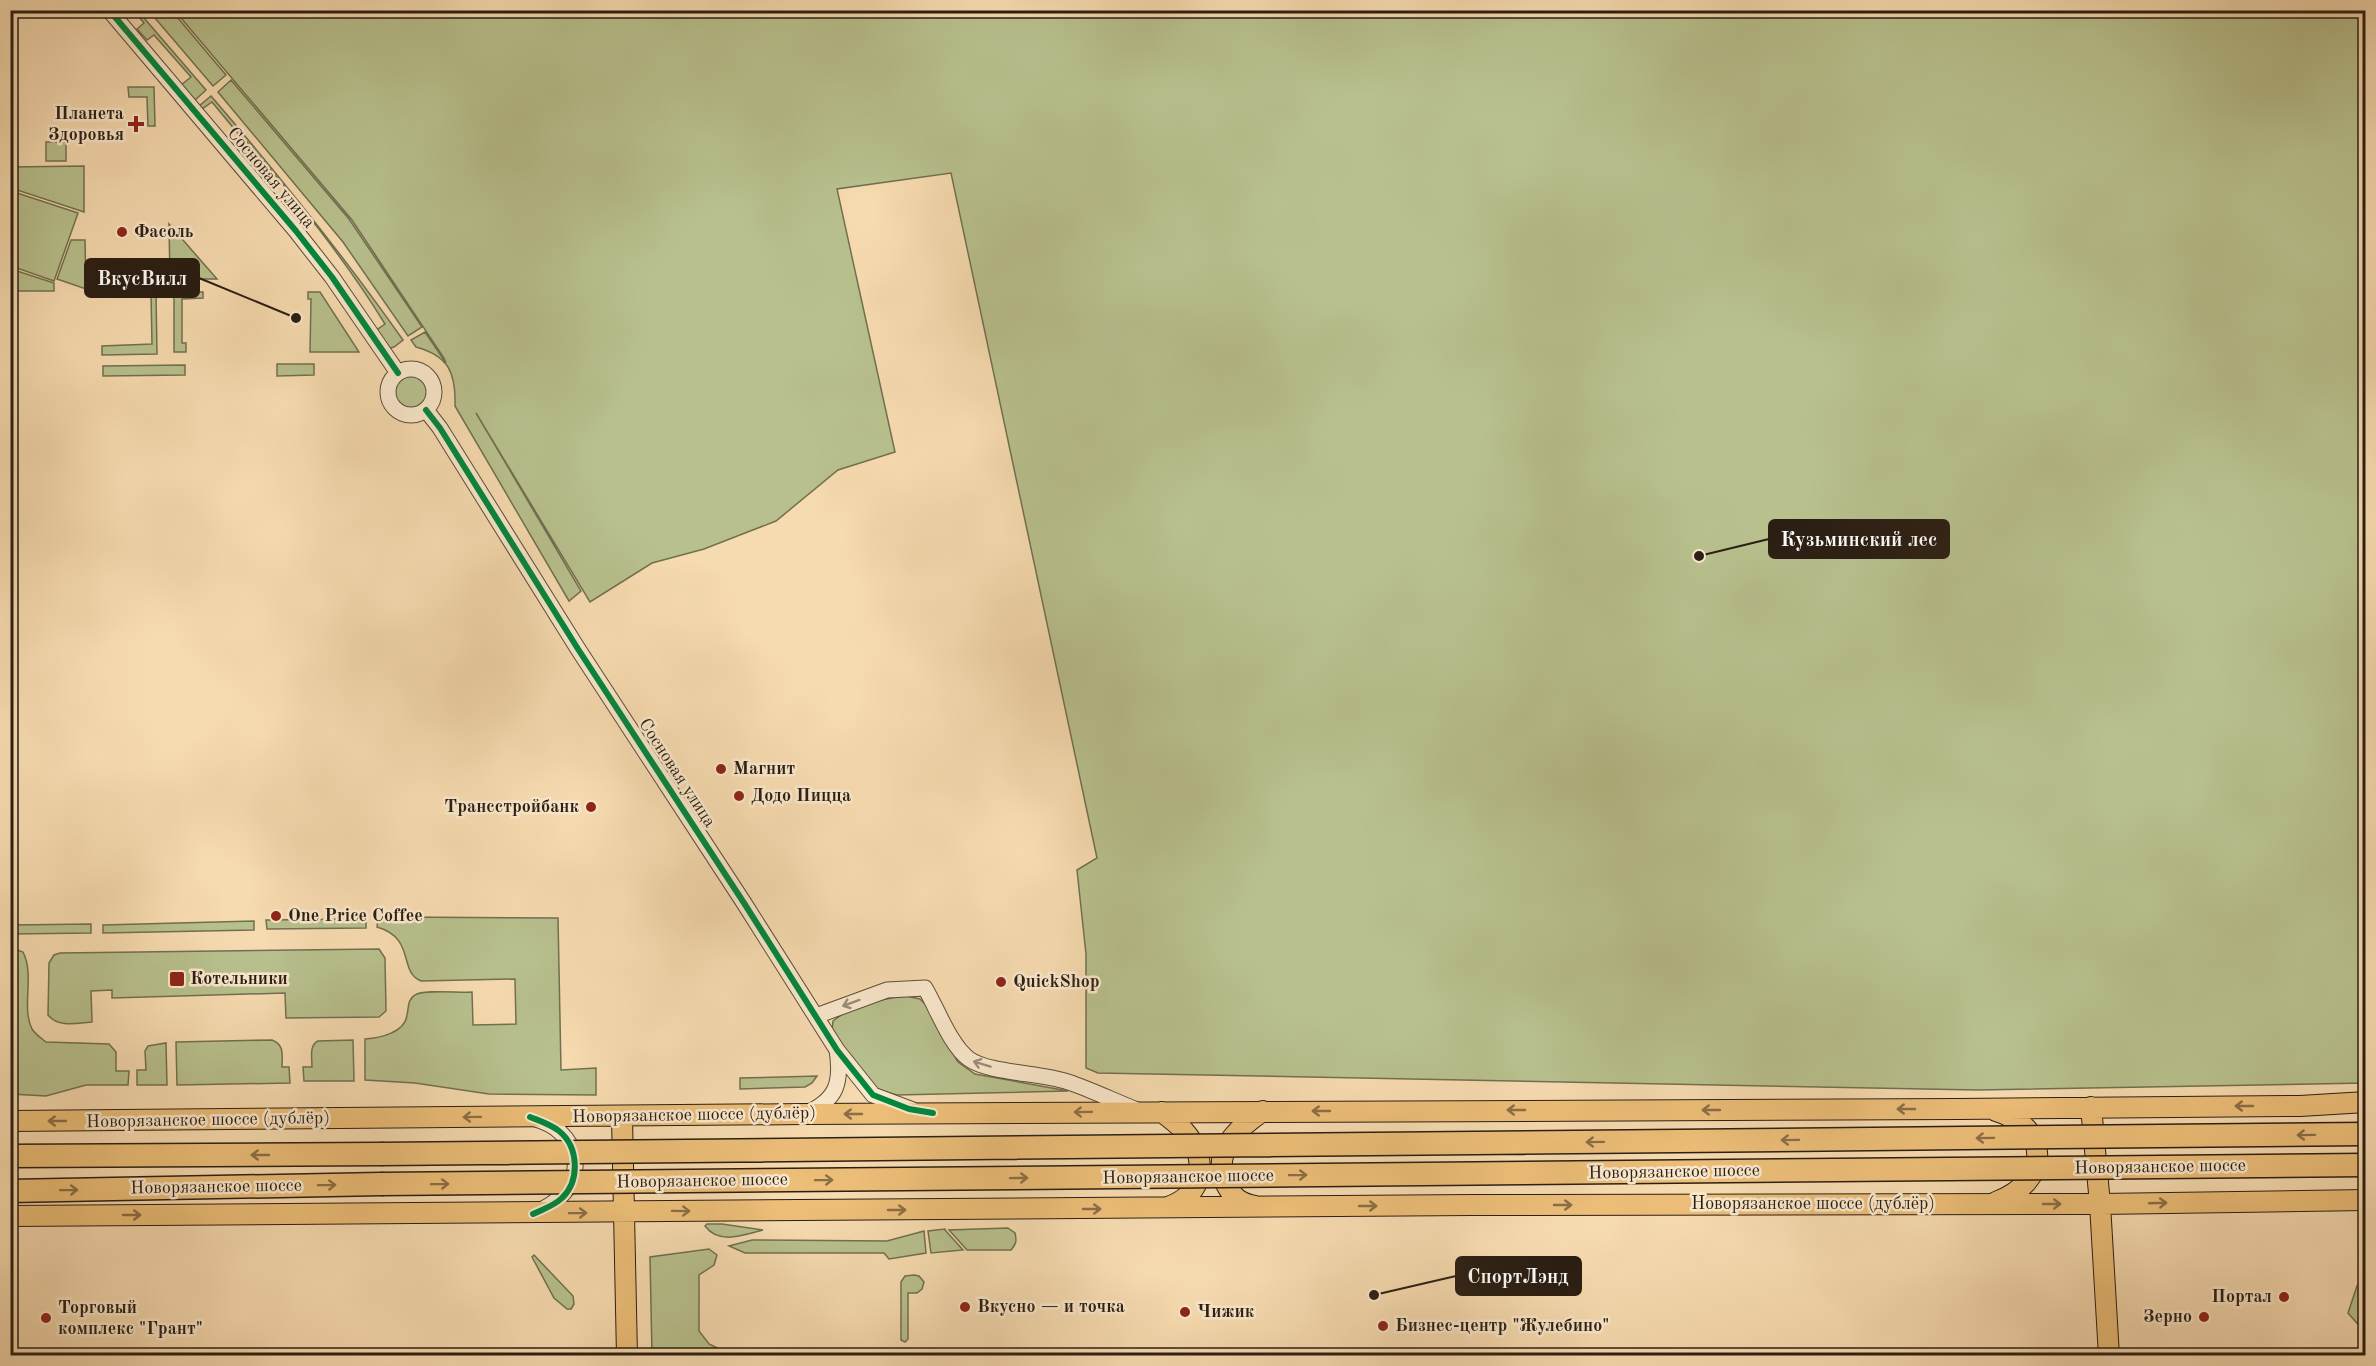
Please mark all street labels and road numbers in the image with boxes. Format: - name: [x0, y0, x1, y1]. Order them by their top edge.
- street label: Сосновая улица: [224, 124, 318, 232]
- street label: Сосновая улица: [635, 715, 719, 831]
- street label: Новорязанское шоссе (дублёр): [572, 1103, 816, 1126]
- street label: Новорязанское шоссе (дублёр): [86, 1108, 330, 1131]
- street label: Новорязанское шоссе: [2074, 1157, 2246, 1177]
- street label: Новорязанское шоссе: [1588, 1162, 1760, 1182]
- street label: Новорязанское шоссе: [1102, 1167, 1274, 1187]
- street label: Новорязанское шоссе: [616, 1171, 788, 1191]
- street label: Новорязанское шоссе: [130, 1177, 302, 1197]
- street label: Новорязанское шоссе (дублёр): [1691, 1194, 1935, 1213]

